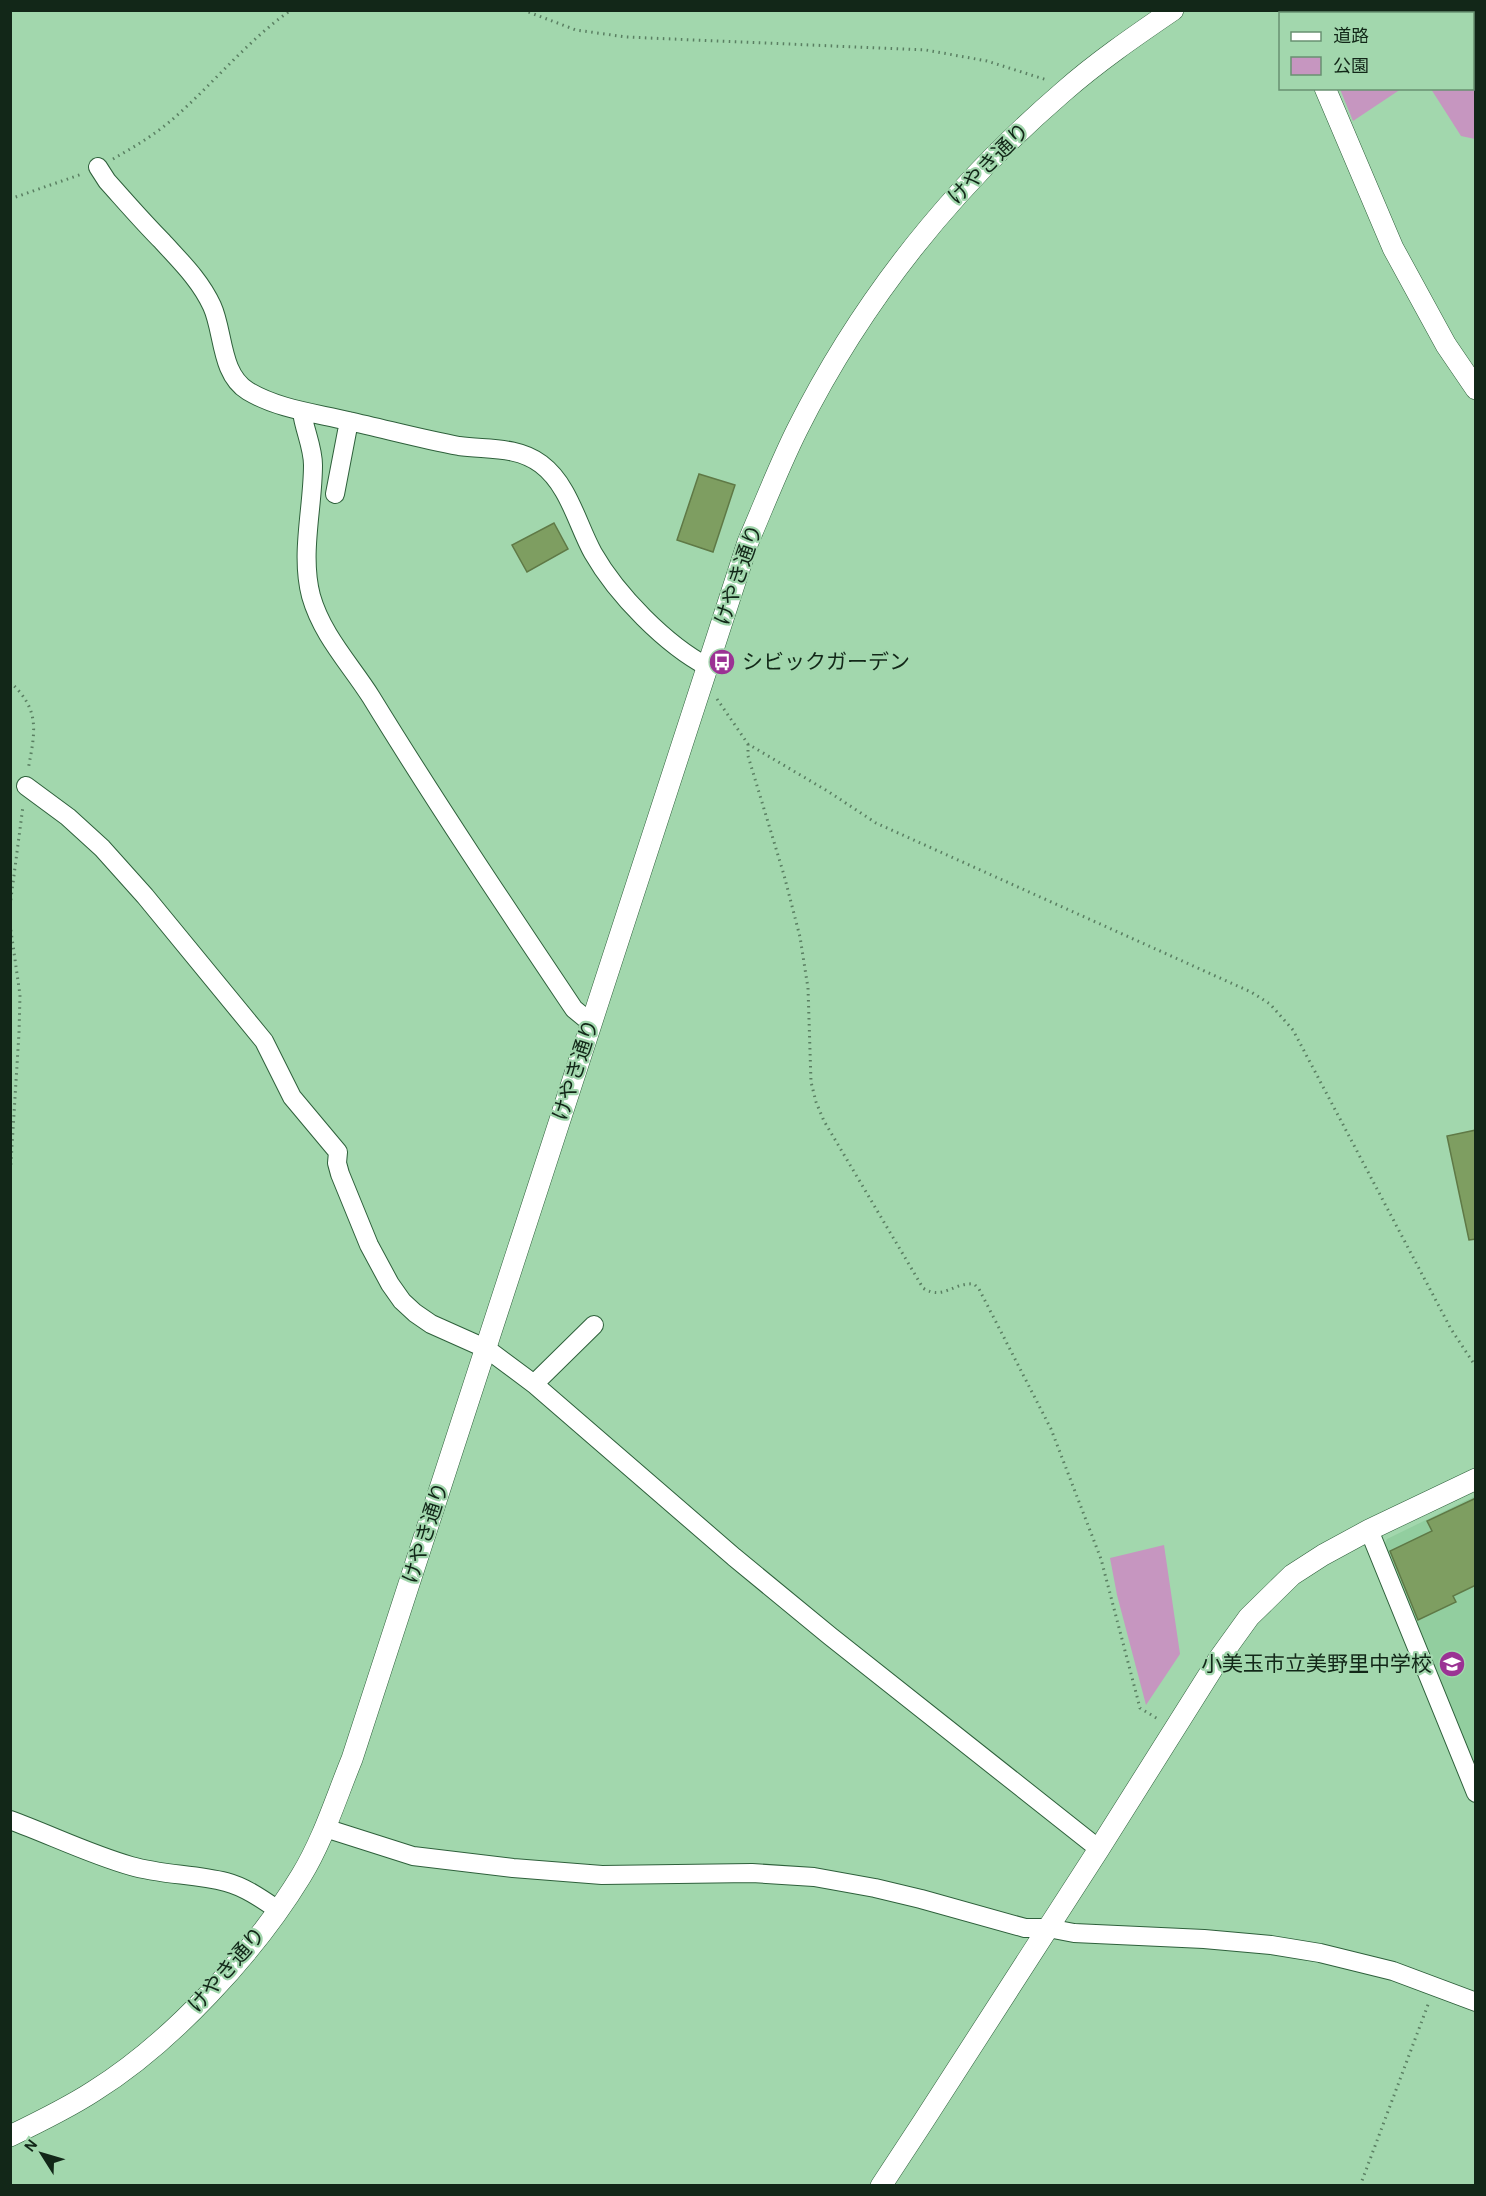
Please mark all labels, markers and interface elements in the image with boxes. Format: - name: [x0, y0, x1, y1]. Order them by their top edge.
- legend: [1279, 12, 1474, 90]
- text: 道路: [1333, 26, 1369, 46]
- text: 公園: [1333, 57, 1369, 76]
- street label: けやき通り: [944, 119, 1034, 209]
- street label: けやき通り: [711, 522, 766, 628]
- bus stop icon: シビックガーデン: [707, 647, 737, 677]
- place label: シビックガーデン: [742, 651, 910, 673]
- street label: けやき通り: [549, 1017, 602, 1123]
- street label: けやき通り: [399, 1480, 452, 1586]
- school or university icon: 小美玉市立美野里中学校: [1437, 1649, 1467, 1679]
- place label: 小美玉市立美野里中学校: [1201, 1653, 1432, 1675]
- street label: けやき通り: [184, 1923, 269, 2017]
- north arrow: [12, 2124, 72, 2184]
- text: N: [21, 2136, 41, 2155]

